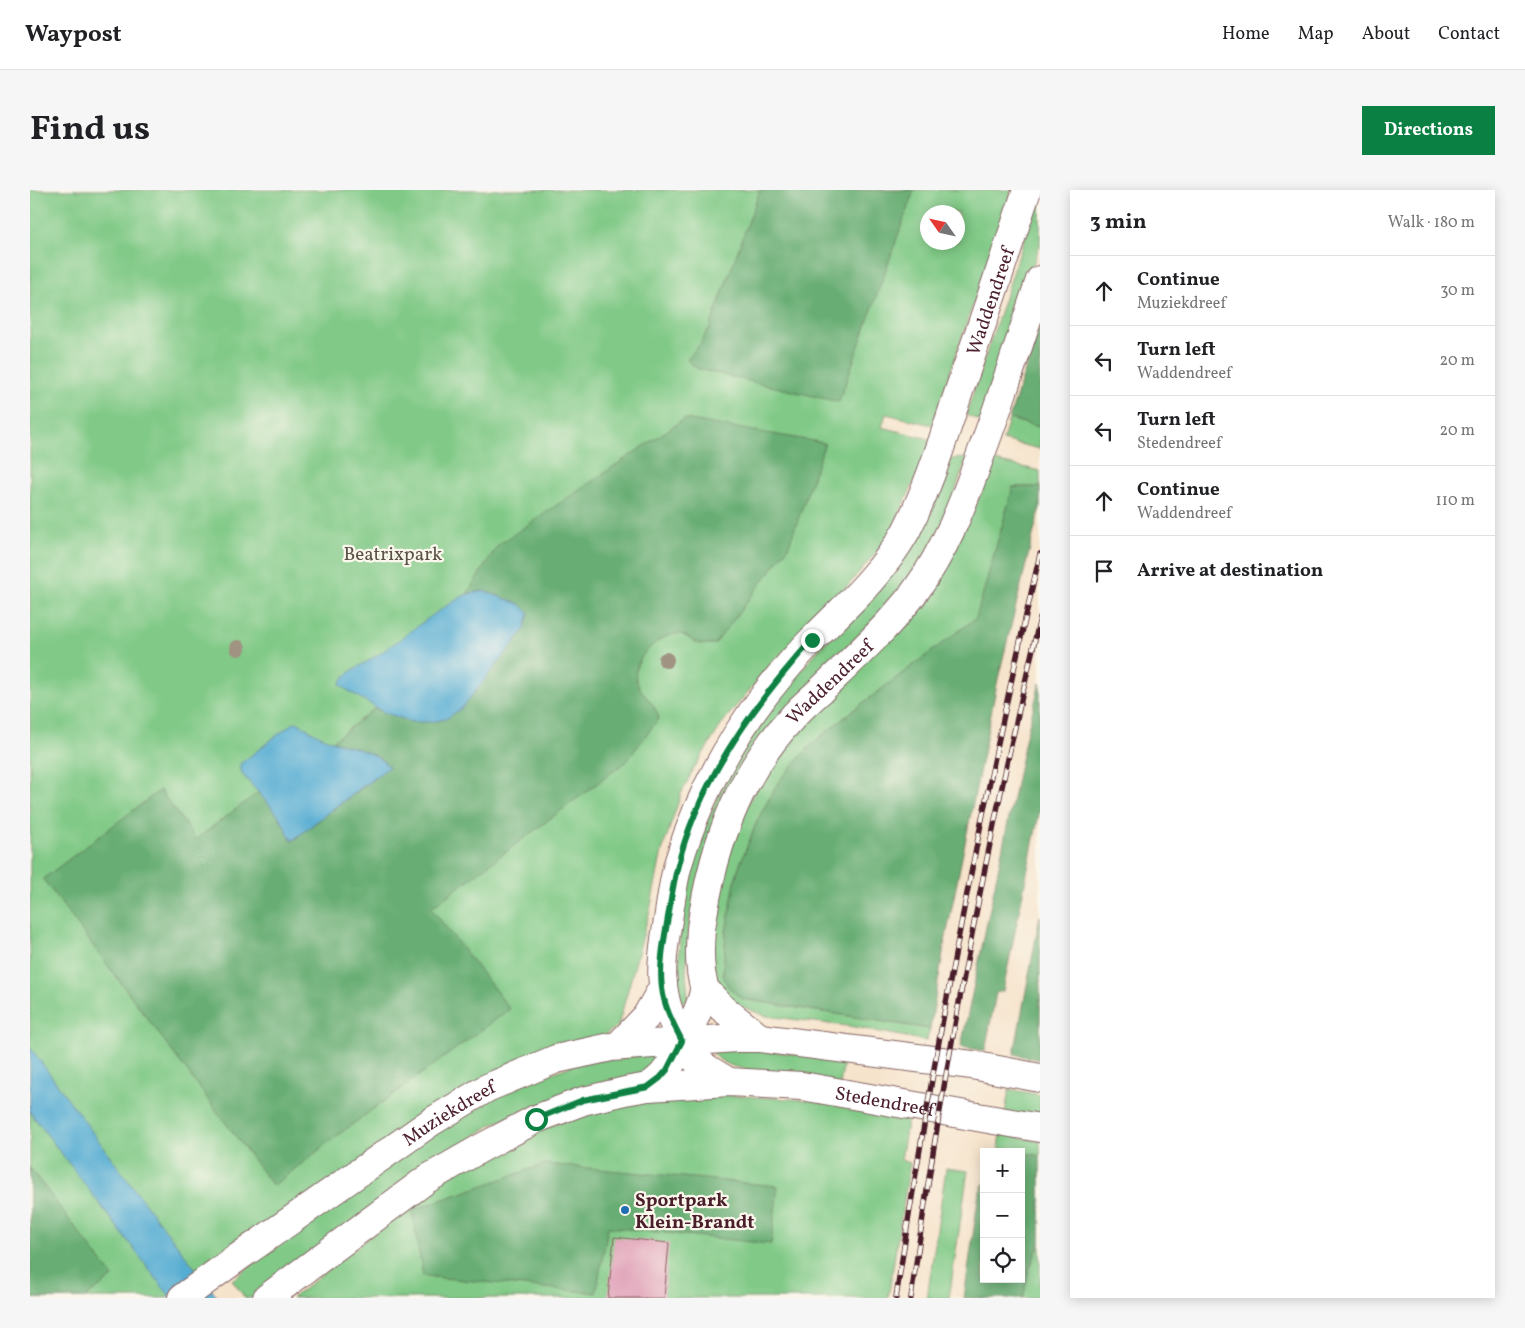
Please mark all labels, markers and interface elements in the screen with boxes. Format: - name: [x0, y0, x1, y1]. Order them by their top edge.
- text: Waypost: [25, 18, 122, 52]
- text: Home: [1222, 22, 1270, 47]
- text: Map: [1298, 22, 1334, 47]
- text: About: [1362, 22, 1410, 47]
- text: Contact: [1438, 22, 1500, 47]
- text: Find us: [30, 106, 150, 154]
- button: Directions: [1362, 106, 1495, 155]
- north arrow: [920, 205, 965, 250]
- text: 3 min: [1090, 208, 1146, 237]
- text: Walk · 180 m: [1388, 212, 1475, 234]
- street label: Waddendreef: [961, 243, 1022, 359]
- text: Continue: [1137, 267, 1220, 293]
- icon: ahead: [1090, 277, 1118, 305]
- text: 30 m: [1440, 280, 1475, 302]
- text: Muziekdreef: [1137, 293, 1226, 315]
- text: Turn left: [1137, 337, 1216, 363]
- icon: left: [1090, 347, 1118, 375]
- text: 20 m: [1440, 350, 1475, 372]
- text: Waddendreef: [1137, 363, 1231, 385]
- text: Turn left: [1137, 407, 1216, 433]
- icon: left: [1090, 417, 1118, 445]
- text: 20 m: [1440, 420, 1475, 442]
- text: Stedendreef: [1137, 433, 1221, 455]
- text: Continue: [1137, 477, 1220, 503]
- icon: ahead: [1090, 487, 1118, 515]
- text: 110 m: [1436, 490, 1475, 512]
- text: Waddendreef: [1137, 503, 1231, 525]
- park label: Beatrixpark: [344, 542, 442, 568]
- icon: arrive: [1090, 557, 1118, 585]
- text: Arrive at destination: [1137, 558, 1323, 584]
- route end: [801, 629, 824, 652]
- street label: Waddendreef: [781, 634, 881, 731]
- street label: Muziekdreef: [398, 1074, 501, 1153]
- street label: Stedendreef: [833, 1081, 938, 1124]
- route start: [525, 1108, 548, 1131]
- map controls: [980, 1148, 1025, 1283]
- button: +: [980, 1148, 1025, 1193]
- place label: Sportpark Klein-Brandt: [635, 1188, 754, 1236]
- button: −: [980, 1193, 1025, 1238]
- marker: Sportpark Klein-Brandt: [619, 1204, 631, 1216]
- button: locate: [980, 1238, 1025, 1283]

